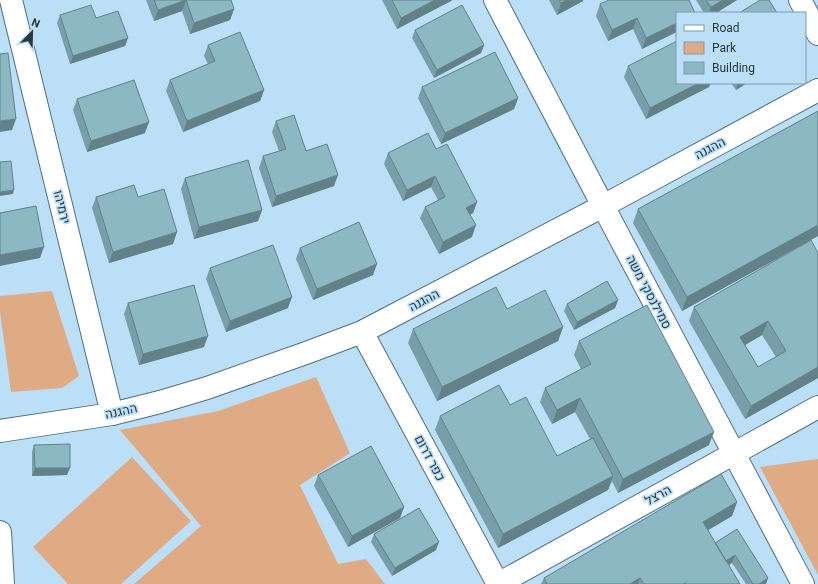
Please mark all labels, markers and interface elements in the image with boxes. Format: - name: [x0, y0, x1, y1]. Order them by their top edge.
- north arrow: [12, 12, 52, 52]
- legend: [676, 12, 806, 84]
- text: N: [30, 16, 42, 31]
- text: Road: [712, 21, 740, 35]
- text: Park: [712, 41, 737, 55]
- text: Building: [712, 61, 755, 75]
- street label: ההגנה: [692, 134, 728, 162]
- street label: ירמיהו: [51, 189, 73, 225]
- street label: סמילנסקי משה: [623, 252, 675, 332]
- street label: ההגנה: [406, 286, 442, 314]
- street label: ההגנה: [103, 400, 139, 422]
- street label: כפר דרום: [412, 432, 448, 484]
- street label: הרצל: [642, 482, 674, 508]

